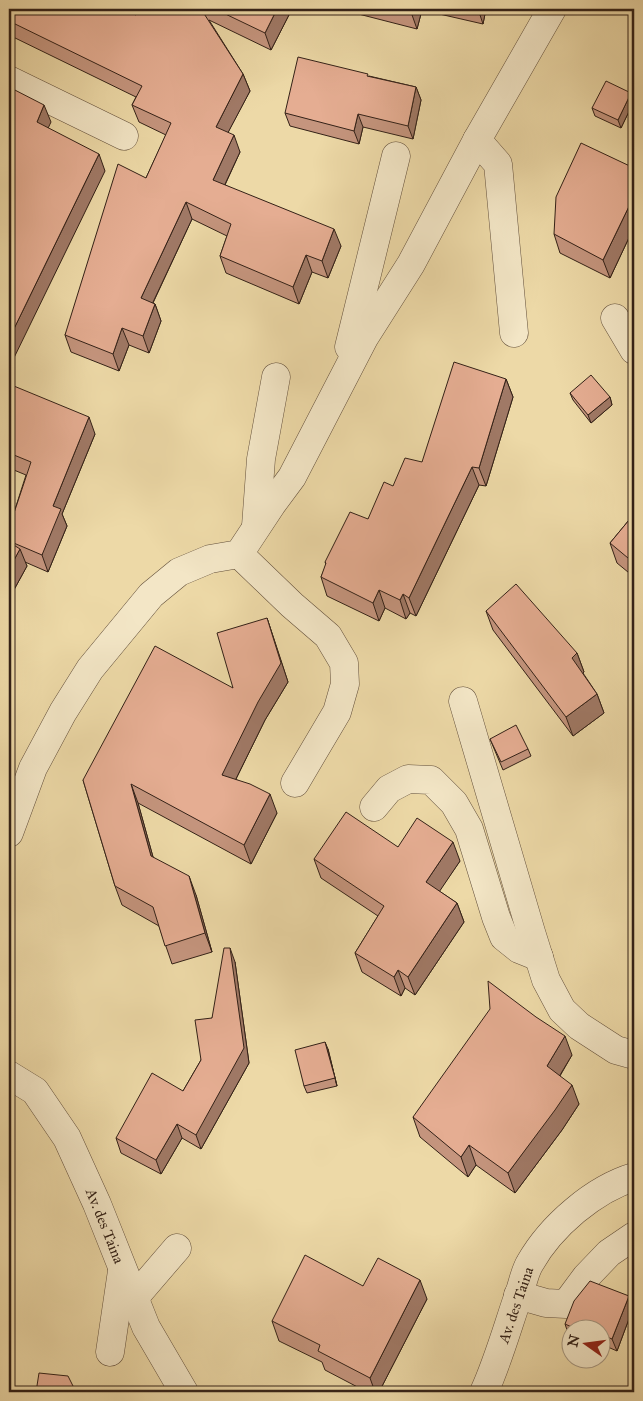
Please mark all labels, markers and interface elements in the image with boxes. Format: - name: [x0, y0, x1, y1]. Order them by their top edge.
- street label: Av. des Taina: [81, 1185, 128, 1267]
- street label: Av. des Taina: [494, 1264, 538, 1346]
- north arrow: [560, 1318, 610, 1368]
- text: N: [564, 1333, 584, 1349]

